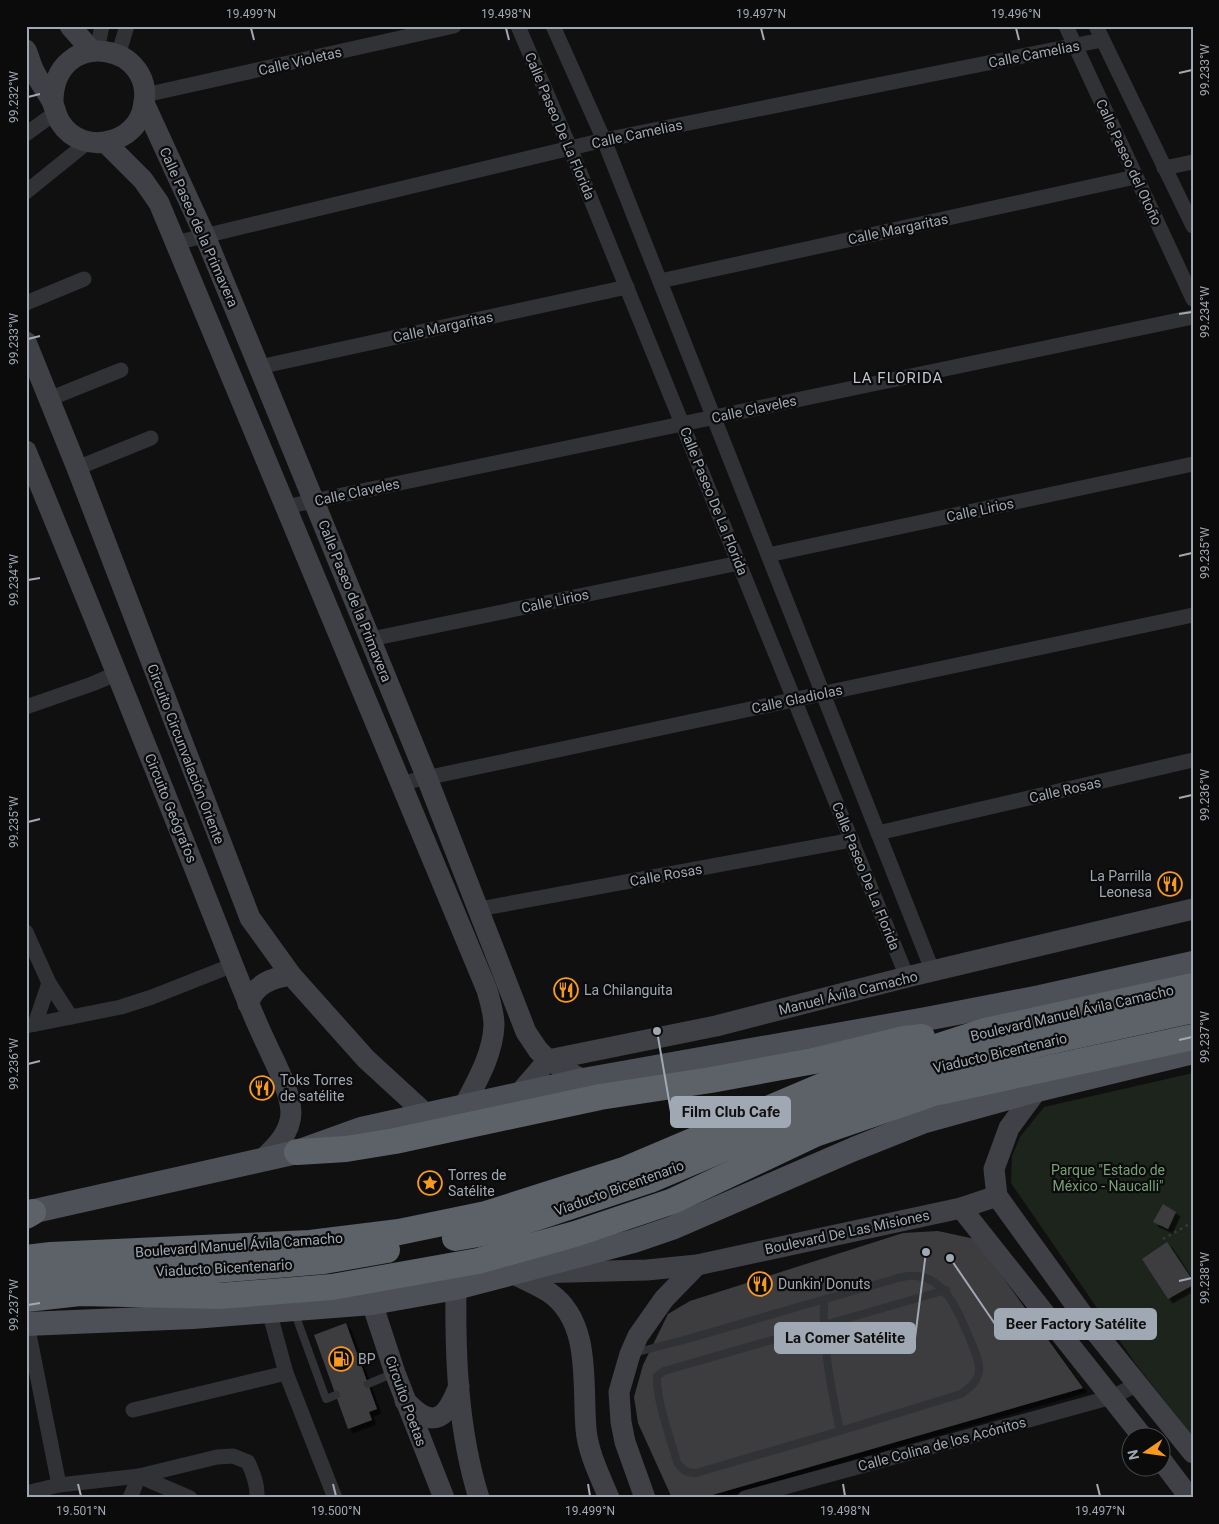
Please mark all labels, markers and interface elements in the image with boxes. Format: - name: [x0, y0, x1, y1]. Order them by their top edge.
- text: 19.499°N: [226, 7, 276, 21]
- text: 19.498°N: [481, 7, 531, 21]
- text: 19.497°N: [736, 7, 786, 21]
- text: 19.496°N: [991, 7, 1041, 21]
- street label: Calle Camelias: [987, 37, 1081, 71]
- street label: Calle Violetas: [257, 44, 343, 78]
- text: 99.233°W: [1198, 44, 1212, 96]
- street label: Calle Paseo De La Florida: [522, 50, 598, 202]
- text: 99.232°W: [7, 71, 21, 123]
- street label: Calle Paseo del Otoño: [1093, 97, 1165, 227]
- street label: Calle Camelias: [590, 117, 684, 151]
- street label: Calle Paseo de la Primavera: [156, 145, 242, 309]
- street label: Calle Margaritas: [846, 211, 950, 247]
- text: 99.234°W: [1198, 286, 1212, 338]
- street label: Calle Margaritas: [391, 309, 495, 345]
- text: 99.233°W: [7, 313, 21, 365]
- district label: LA FLORIDA: [853, 369, 943, 387]
- street label: Calle Claveles: [710, 392, 798, 426]
- street label: Calle Paseo De La Florida: [677, 425, 751, 577]
- street label: Calle Claveles: [313, 475, 401, 509]
- street label: Calle Lirios: [945, 495, 1015, 525]
- street label: Calle Paseo de la Primavera: [315, 518, 395, 684]
- text: 99.235°W: [1198, 527, 1212, 579]
- text: 99.234°W: [7, 554, 21, 606]
- street label: Calle Lirios: [520, 586, 590, 616]
- street label: Circuito Circunvalación Oriente: [144, 662, 228, 846]
- street label: Calle Gladiolas: [750, 682, 844, 716]
- street label: Circuito Geógrafos: [142, 751, 200, 865]
- text: 99.236°W: [1198, 769, 1212, 821]
- street label: Calle Rosas: [1028, 774, 1102, 806]
- text: 99.235°W: [7, 796, 21, 848]
- street label: Calle Paseo De La Florida: [829, 800, 903, 952]
- street label: Calle Rosas: [629, 861, 703, 889]
- place label: La Parrilla Leonesa: [1090, 868, 1152, 900]
- restaurant icon: La Parrilla Leonesa: [1157, 871, 1183, 897]
- street label: Manuel Ávila Camacho: [777, 967, 919, 1018]
- restaurant icon: La Chilanguita: [553, 977, 579, 1003]
- street label: Boulevard Manuel Ávila Camacho: [969, 981, 1175, 1044]
- place label: La Chilanguita: [584, 982, 673, 998]
- text: 99.237°W: [1198, 1011, 1212, 1063]
- street label: Viaducto Bicentenario: [932, 1030, 1068, 1076]
- text: 99.236°W: [7, 1038, 21, 1090]
- place label: Toks Torres de satélite: [280, 1072, 353, 1104]
- restaurant icon: Toks Torres de satélite: [249, 1075, 275, 1101]
- callout: Film Club Cafe: [671, 1097, 790, 1127]
- text: Film Club Cafe: [682, 1103, 780, 1121]
- street label: Viaducto Bicentenario: [552, 1157, 686, 1219]
- park label: Parque "Estado de México - Naucalli": [1051, 1162, 1165, 1194]
- place label: Torres de Satélite: [448, 1167, 506, 1199]
- place icon: Torres de Satélite: [417, 1170, 443, 1196]
- street label: Boulevard De Las Misiones: [763, 1207, 931, 1257]
- street label: Boulevard Manuel Ávila Camacho: [135, 1229, 343, 1260]
- text: 99.238°W: [1198, 1252, 1212, 1304]
- street label: Viaducto Bicentenario: [155, 1256, 293, 1280]
- restaurant icon: Dunkin' Donuts: [747, 1271, 773, 1297]
- place label: Dunkin' Donuts: [778, 1276, 871, 1292]
- text: 99.237°W: [7, 1279, 21, 1331]
- callout: Beer Factory Satélite: [995, 1309, 1156, 1339]
- text: Beer Factory Satélite: [1006, 1315, 1146, 1333]
- callout: La Comer Satélite: [775, 1323, 915, 1353]
- text: La Comer Satélite: [785, 1329, 905, 1347]
- fuel station icon: BP: [328, 1346, 354, 1372]
- place label: BP: [358, 1351, 376, 1367]
- street label: Circuito Poetas: [382, 1354, 430, 1448]
- street label: Calle Colina de los Acónitos: [856, 1414, 1028, 1474]
- north arrow: [1122, 1426, 1172, 1476]
- text: N: [1124, 1448, 1142, 1462]
- text: 19.501°N: [56, 1504, 106, 1518]
- text: 19.500°N: [311, 1504, 361, 1518]
- text: 19.499°N: [565, 1504, 615, 1518]
- text: 19.498°N: [820, 1504, 870, 1518]
- text: 19.497°N: [1075, 1504, 1125, 1518]

